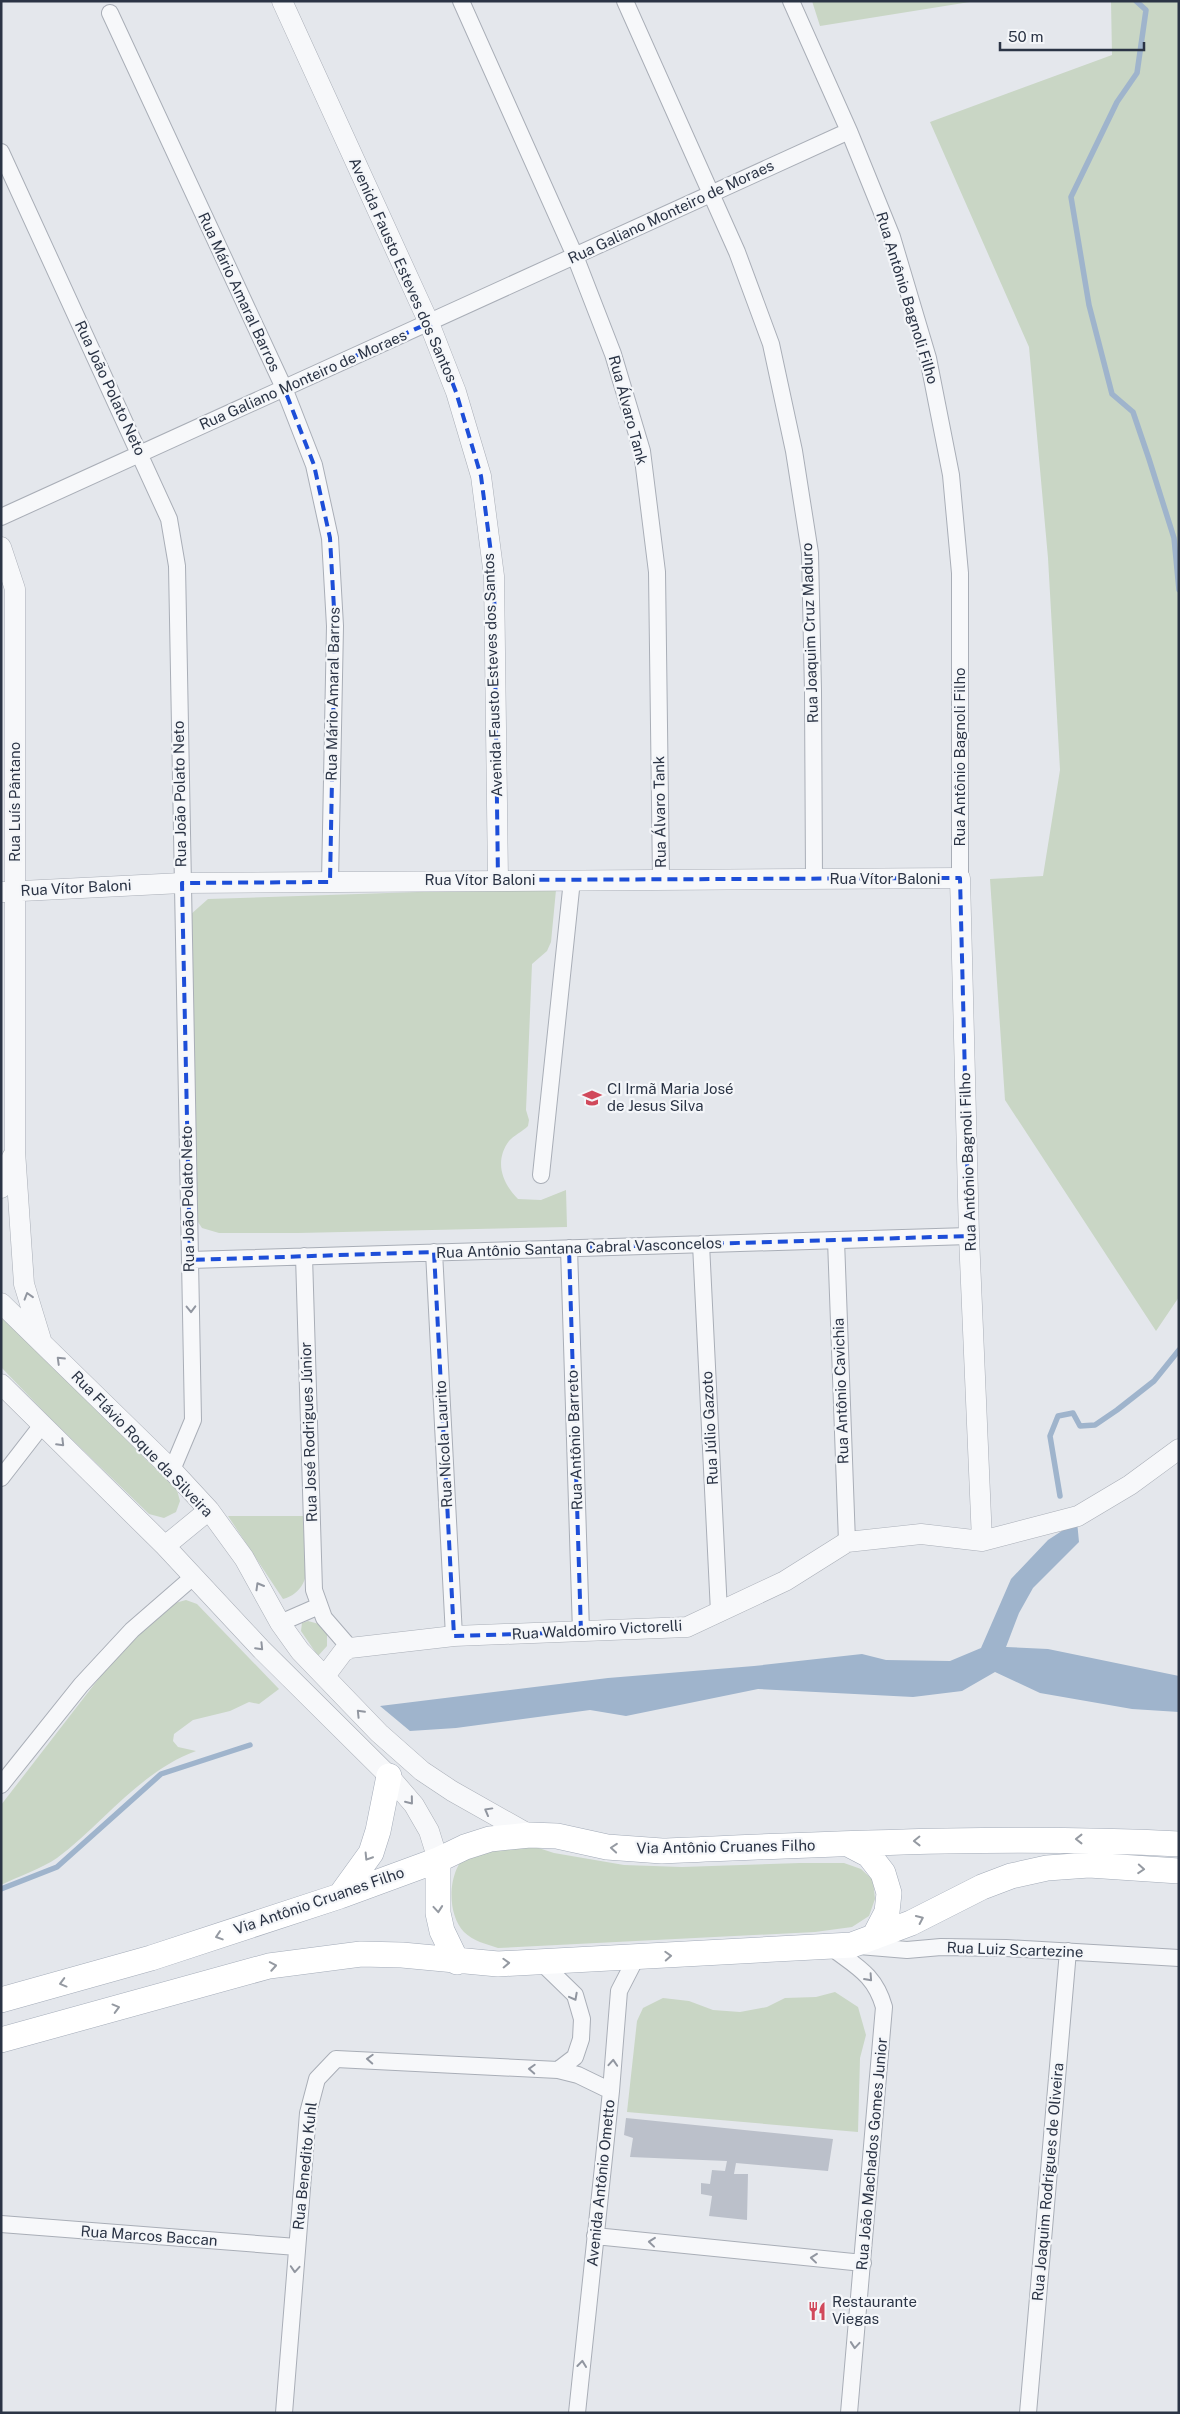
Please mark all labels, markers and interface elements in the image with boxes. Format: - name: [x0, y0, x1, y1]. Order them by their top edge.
- scale bar: [1000, 20, 1144, 52]
- text: 50 m: [1008, 28, 1043, 45]
- street label: Avenida Fausto Esteves dos Santos: [346, 155, 461, 385]
- street label: Rua Galiano Monteiro de Moraes: [565, 156, 776, 267]
- street label: Rua Mário Amaral Barros: [195, 209, 284, 374]
- street label: Rua Antônio Bagnoli Filho: [873, 210, 942, 386]
- street label: Rua João Polato Neto: [72, 318, 149, 458]
- street label: Rua Galiano Monteiro de Moraes: [196, 326, 409, 433]
- street label: Rua Álvaro Tank: [606, 353, 651, 466]
- street label: Rua Joaquim Cruz Maduro: [798, 542, 821, 724]
- street label: Avenida Fausto Esteves dos Santos: [480, 553, 505, 797]
- street label: Rua Mário Amaral Barros: [322, 607, 343, 781]
- street label: Rua Antônio Bagnoli Filho: [951, 667, 968, 847]
- street label: Rua João Polato Neto: [170, 721, 189, 867]
- street label: Rua Luís Pântano: [6, 742, 23, 862]
- street label: Rua Álvaro Tank: [650, 756, 669, 868]
- street label: Rua Vítor Baloni: [830, 870, 940, 887]
- street label: Rua Vítor Baloni: [425, 871, 535, 888]
- street label: Rua Vítor Baloni: [20, 876, 132, 899]
- street label: Rua Antônio Bagnoli Filho: [956, 1072, 979, 1252]
- place label: CI Irmã Maria José de Jesus Silva: [607, 1080, 734, 1114]
- school or university icon: CI Irmã Maria José de Jesus Silva: [581, 1087, 603, 1109]
- street label: Rua João Polato Neto: [178, 1126, 197, 1272]
- street label: Rua Antônio Santana Cabral Vasconcelos: [436, 1234, 722, 1261]
- one-way arrow: [23, 1292, 33, 1301]
- one-way arrow: [185, 1305, 196, 1313]
- street label: Rua Antônio Cavichia: [829, 1318, 852, 1464]
- street label: Rua José Rodrigues Júnior: [297, 1341, 320, 1522]
- one-way arrow: [57, 1357, 66, 1366]
- street label: Rua Flávio Roque da Silveira: [68, 1367, 217, 1520]
- street label: Rua Antônio Barreto: [564, 1370, 585, 1510]
- street label: Rua Júlio Gazoto: [698, 1371, 721, 1485]
- street label: Rua Nícola Laurito: [432, 1380, 455, 1508]
- one-way arrow: [55, 1437, 64, 1446]
- one-way arrow: [256, 1582, 266, 1591]
- street label: Rua Waldomiro Victorelli: [511, 1617, 683, 1642]
- one-way arrow: [254, 1642, 263, 1651]
- one-way arrow: [357, 1709, 366, 1718]
- one-way arrow: [405, 1795, 414, 1804]
- one-way arrow: [484, 1807, 493, 1817]
- one-way arrow: [1075, 1834, 1082, 1844]
- street label: Via Antônio Cruanes Filho: [636, 1836, 816, 1857]
- one-way arrow: [912, 1836, 920, 1846]
- one-way arrow: [610, 1842, 618, 1853]
- one-way arrow: [364, 1851, 374, 1860]
- street label: Via Antônio Cruanes Filho: [231, 1863, 406, 1938]
- one-way arrow: [1138, 1863, 1146, 1874]
- one-way arrow: [432, 1905, 443, 1913]
- one-way arrow: [915, 1915, 924, 1926]
- one-way arrow: [215, 1930, 223, 1940]
- street label: Rua Luiz Scartezine: [946, 1939, 1084, 1960]
- one-way arrow: [664, 1951, 672, 1962]
- one-way arrow: [502, 1958, 510, 1969]
- one-way arrow: [268, 1962, 277, 1972]
- one-way arrow: [863, 1973, 872, 1982]
- one-way arrow: [59, 1977, 68, 1987]
- one-way arrow: [568, 1991, 578, 2000]
- one-way arrow: [111, 2004, 119, 2014]
- street label: Rua João Machados Gomes Junior: [853, 2037, 890, 2271]
- one-way arrow: [365, 2054, 373, 2065]
- one-way arrow: [608, 2059, 619, 2067]
- street label: Rua Joaquim Rodrigues de Oliveira: [1029, 2062, 1066, 2302]
- one-way arrow: [528, 2063, 536, 2074]
- street label: Avenida Antônio Ometto: [583, 2099, 618, 2267]
- street label: Rua Benedito Kuhl: [289, 2101, 320, 2231]
- street label: Rua Marcos Baccan: [80, 2222, 218, 2249]
- one-way arrow: [648, 2237, 656, 2248]
- one-way arrow: [810, 2253, 818, 2264]
- one-way arrow: [289, 2266, 300, 2274]
- place label: Restaurante Viegas: [832, 2293, 917, 2327]
- restaurant icon: Restaurante Viegas: [806, 2300, 828, 2322]
- one-way arrow: [850, 2341, 861, 2349]
- one-way arrow: [576, 2360, 587, 2368]

